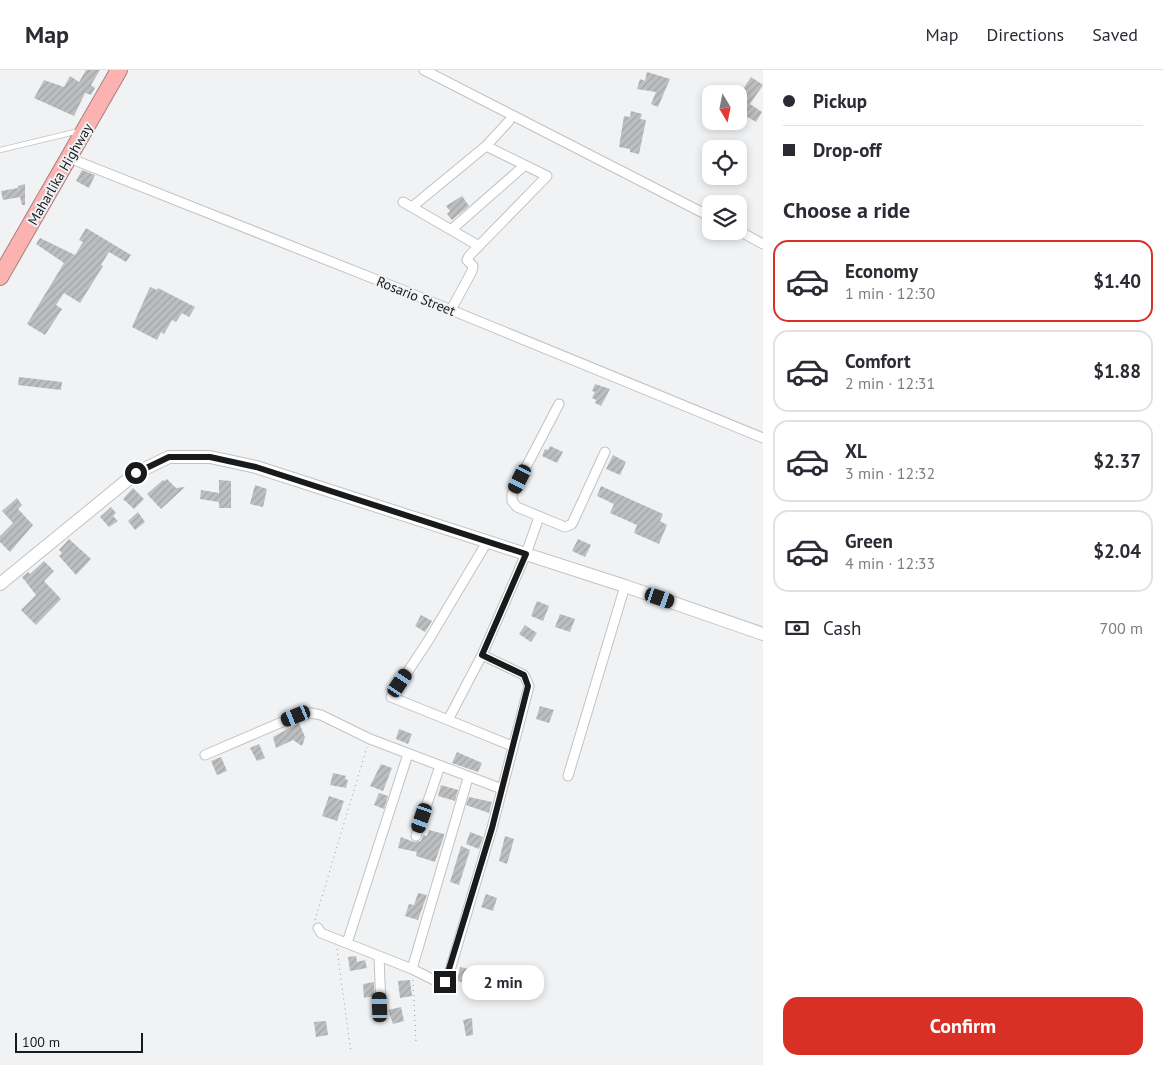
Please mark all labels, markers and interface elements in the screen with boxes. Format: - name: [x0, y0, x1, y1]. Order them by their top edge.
- text: Map: [25, 19, 69, 50]
- text: Map: [926, 23, 958, 46]
- text: Directions: [986, 23, 1064, 46]
- text: Saved: [1092, 23, 1138, 46]
- north arrow: [702, 85, 748, 130]
- map controls: [702, 85, 747, 240]
- text: Pickup: [813, 89, 867, 113]
- street label: Maharlika Highway: [24, 119, 97, 228]
- text: Drop-off: [813, 138, 881, 162]
- button: locate: [702, 140, 747, 185]
- button: layers: [702, 195, 747, 240]
- text: Choose a ride: [783, 196, 910, 224]
- icon: car: [785, 259, 830, 304]
- text: Economy: [845, 259, 918, 283]
- text: $1.40: [1093, 269, 1141, 293]
- street label: Rosario Street: [374, 272, 458, 320]
- text: 1 min · 12:30: [845, 283, 935, 303]
- icon: car: [785, 349, 830, 394]
- text: Comfort: [845, 349, 911, 373]
- text: $1.88: [1093, 359, 1141, 383]
- text: 2 min · 12:31: [845, 373, 935, 393]
- icon: car: [785, 439, 830, 484]
- text: XL: [845, 439, 867, 463]
- text: $2.37: [1093, 449, 1141, 473]
- route start: [125, 462, 147, 484]
- car: [506, 462, 533, 496]
- text: 3 min · 12:32: [845, 463, 935, 483]
- icon: car: [785, 529, 830, 574]
- text: Green: [845, 529, 893, 553]
- text: $2.04: [1093, 539, 1141, 563]
- text: 4 min · 12:33: [845, 553, 935, 573]
- car: [643, 586, 676, 610]
- icon: cash: [783, 614, 811, 642]
- text: Cash: [823, 616, 861, 640]
- text: 700 m: [1100, 618, 1143, 638]
- car: [385, 666, 414, 700]
- car: [279, 703, 312, 729]
- car: [410, 801, 433, 835]
- callout: 2 min: [462, 964, 545, 1000]
- route end: [434, 971, 456, 993]
- text: 2 min: [483, 972, 523, 992]
- car: [371, 992, 388, 1022]
- button: Confirm: [783, 997, 1143, 1055]
- scale bar: [15, 1030, 142, 1053]
- text: 100 m: [22, 1033, 60, 1051]

